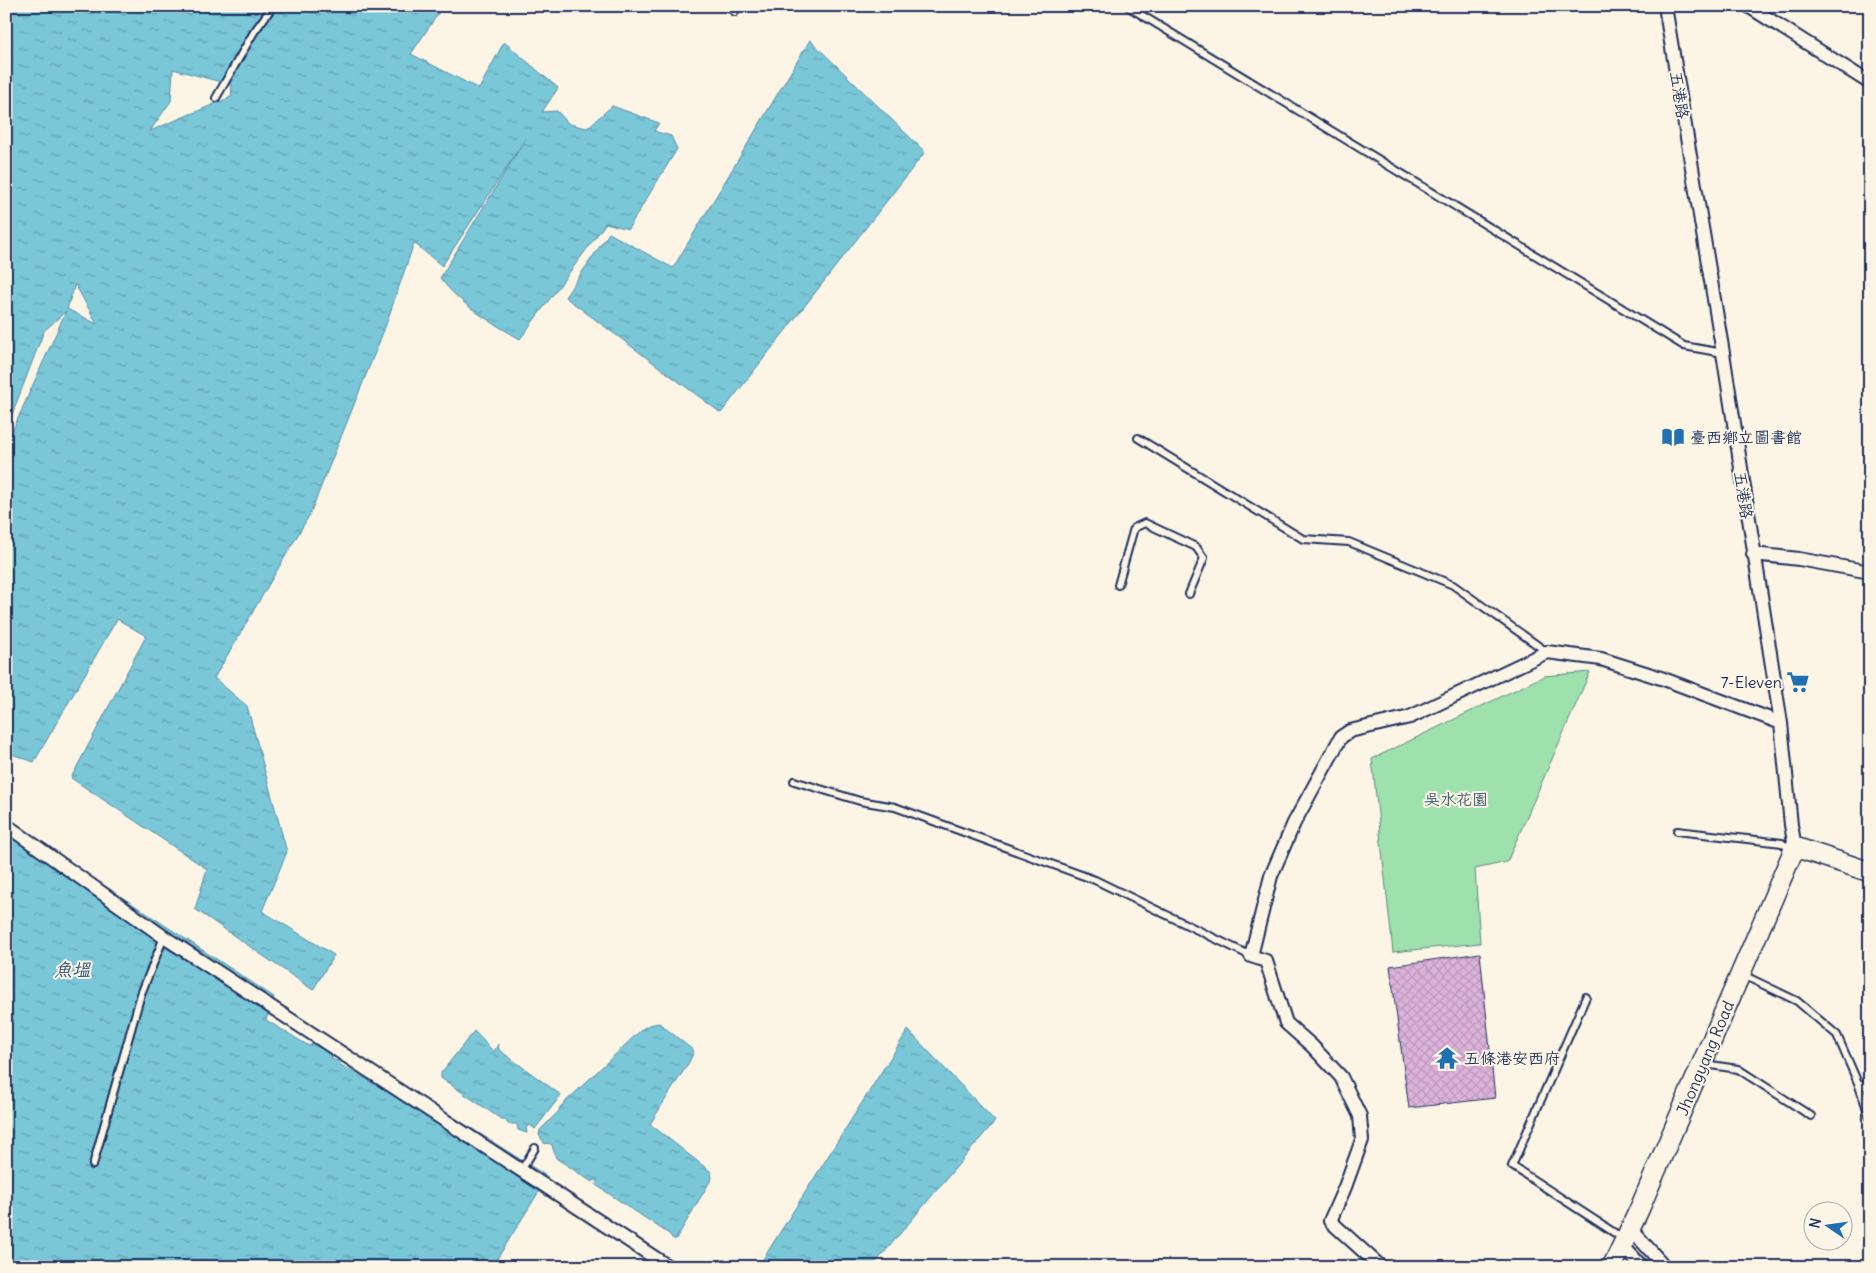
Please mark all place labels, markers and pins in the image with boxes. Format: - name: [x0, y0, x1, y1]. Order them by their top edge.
- library icon: 臺西鄉立圖書館: [1660, 424, 1686, 450]
- place label: 臺西鄉立圖書館: [1690, 427, 1802, 447]
- supermarket icon: 7-Eleven: [1785, 669, 1811, 695]
- place label: 7-Eleven: [1721, 672, 1782, 692]
- temple icon: 五條港安西府: [1434, 1045, 1460, 1071]
- place label: 五條港安西府: [1464, 1048, 1560, 1068]

